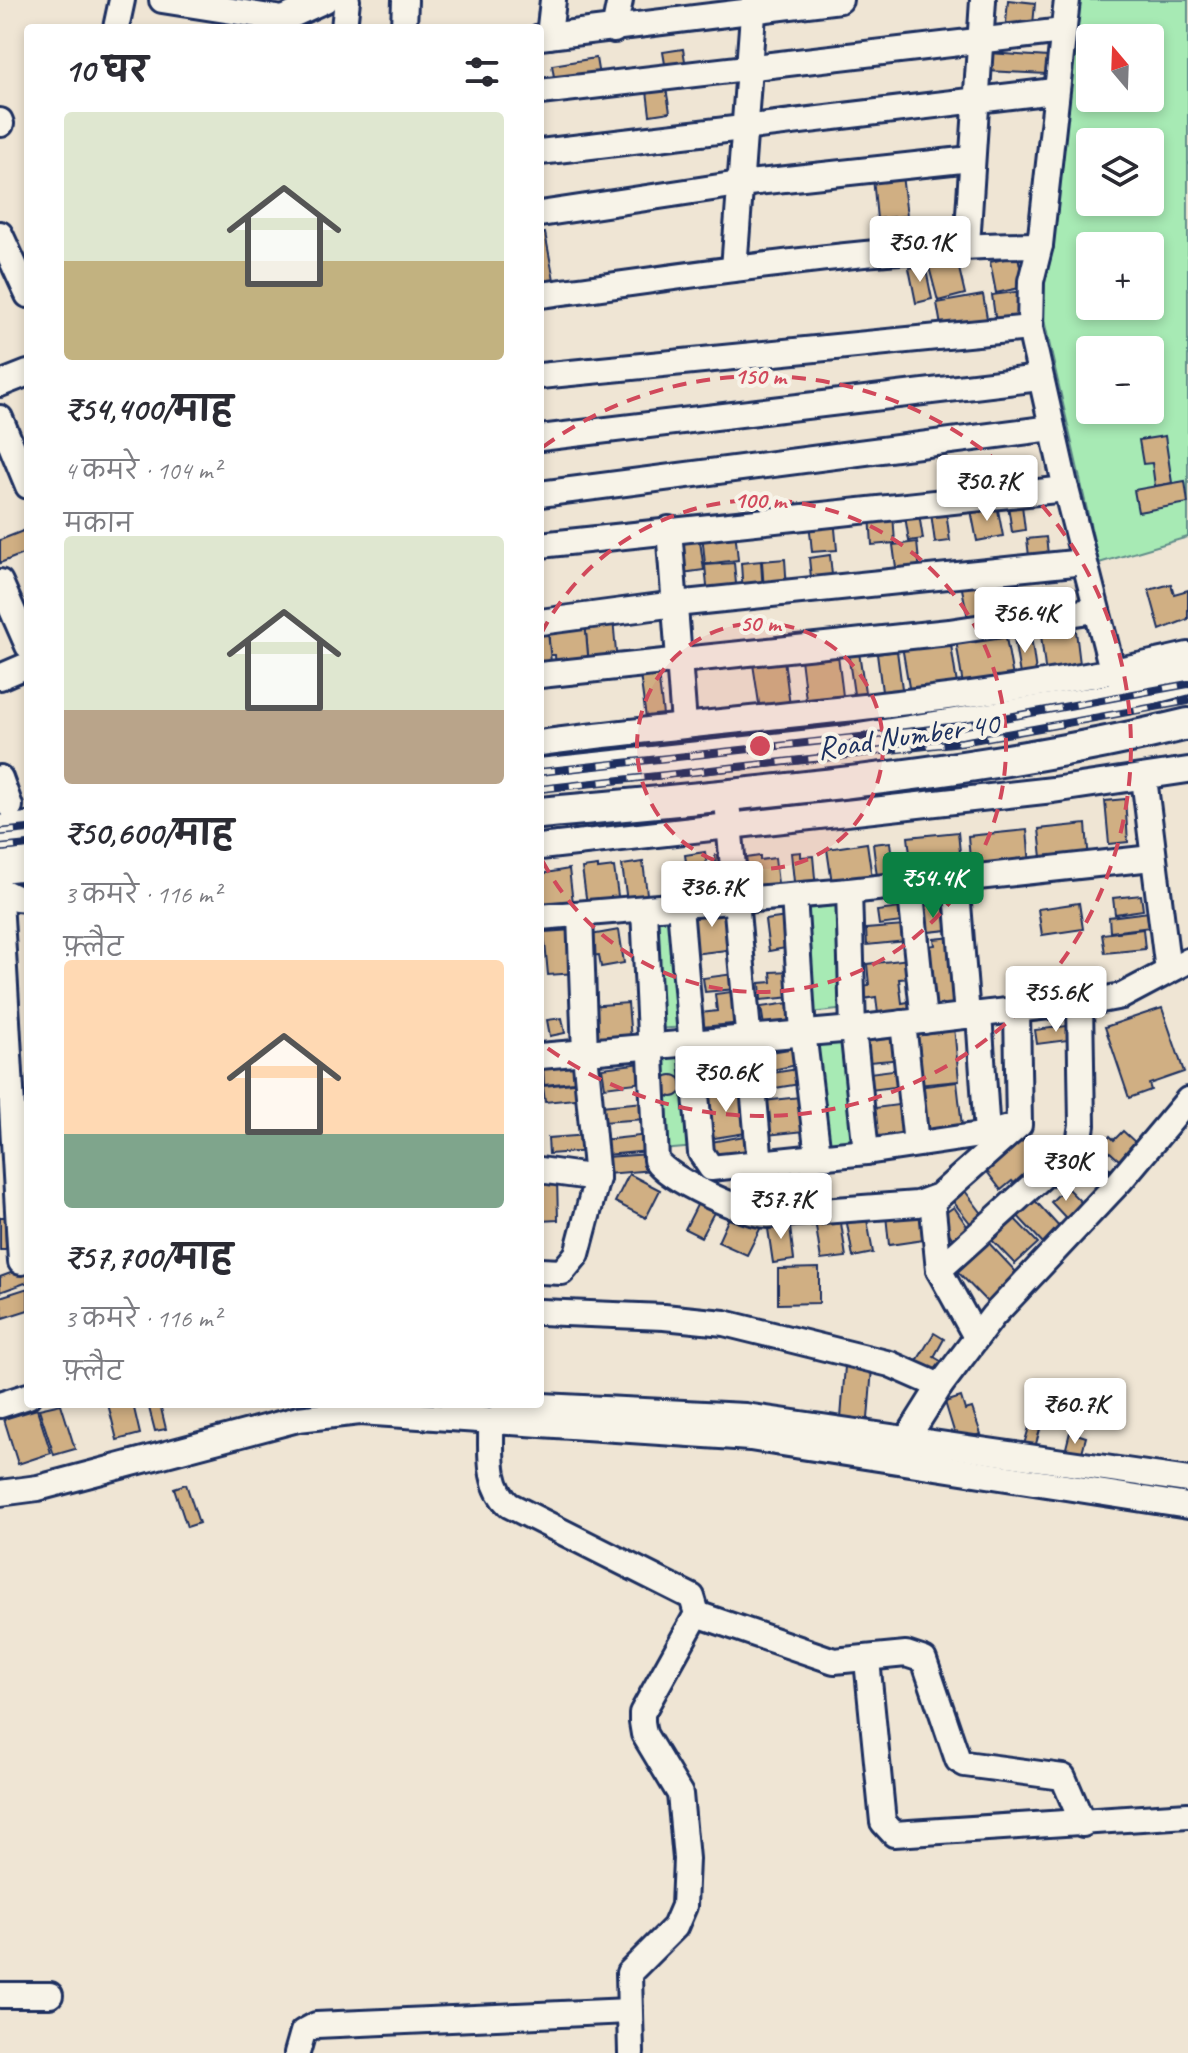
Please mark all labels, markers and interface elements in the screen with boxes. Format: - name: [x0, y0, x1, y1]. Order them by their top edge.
- north arrow: [1076, 24, 1164, 112]
- map controls: [1076, 24, 1164, 424]
- text: 10 घर: [64, 48, 148, 91]
- icon: filters: [460, 50, 504, 94]
- button: layers: [1076, 128, 1164, 216]
- icon: home: [212, 164, 356, 308]
- pin: ₹50.1K: [855, 216, 985, 284]
- text: ₹50.1K: [888, 225, 952, 258]
- button: +: [1076, 232, 1164, 320]
- button: −: [1076, 336, 1164, 424]
- text: 150 m: [734, 361, 788, 391]
- text: ₹54,400/माह: [64, 387, 233, 430]
- text: 4 कमरे · 104 m²: [64, 454, 220, 487]
- pin: ₹50.7K: [922, 455, 1052, 523]
- text: ₹50.7K: [955, 464, 1019, 497]
- text: 100 m: [734, 485, 788, 515]
- text: मकान: [64, 507, 133, 540]
- pin: ₹56.4K: [960, 587, 1090, 655]
- icon: home: [212, 588, 356, 732]
- text: ₹56.4K: [992, 596, 1058, 629]
- text: 50 m: [740, 608, 783, 638]
- street label: Road Number 40: [814, 702, 1004, 769]
- centre of rings: [746, 732, 774, 760]
- text: ₹50,600/माह: [64, 811, 234, 854]
- pin: ₹54.4K: [868, 852, 998, 920]
- pin: ₹36.7K: [647, 861, 777, 929]
- text: ₹54.4K: [901, 861, 965, 894]
- text: ₹36.7K: [679, 870, 745, 903]
- text: 3 कमरे · 116 m²: [64, 878, 220, 911]
- text: फ़्लैट: [64, 931, 123, 964]
- pin: ₹55.6K: [991, 966, 1121, 1034]
- text: ₹55.6K: [1024, 975, 1088, 1008]
- icon: home: [212, 1012, 356, 1156]
- pin: ₹50.6K: [661, 1046, 791, 1114]
- text: ₹50.6K: [693, 1055, 759, 1088]
- pin: ₹30K: [1019, 1135, 1113, 1203]
- text: ₹30K: [1042, 1144, 1090, 1177]
- pin: ₹57.7K: [716, 1173, 846, 1241]
- text: ₹57.7K: [749, 1182, 813, 1215]
- text: ₹57,700/माह: [64, 1235, 233, 1278]
- text: 3 कमरे · 116 m²: [64, 1302, 220, 1335]
- text: फ़्लैट: [64, 1355, 123, 1388]
- pin: ₹60.7K: [1010, 1378, 1140, 1446]
- text: ₹60.7K: [1042, 1387, 1108, 1420]

